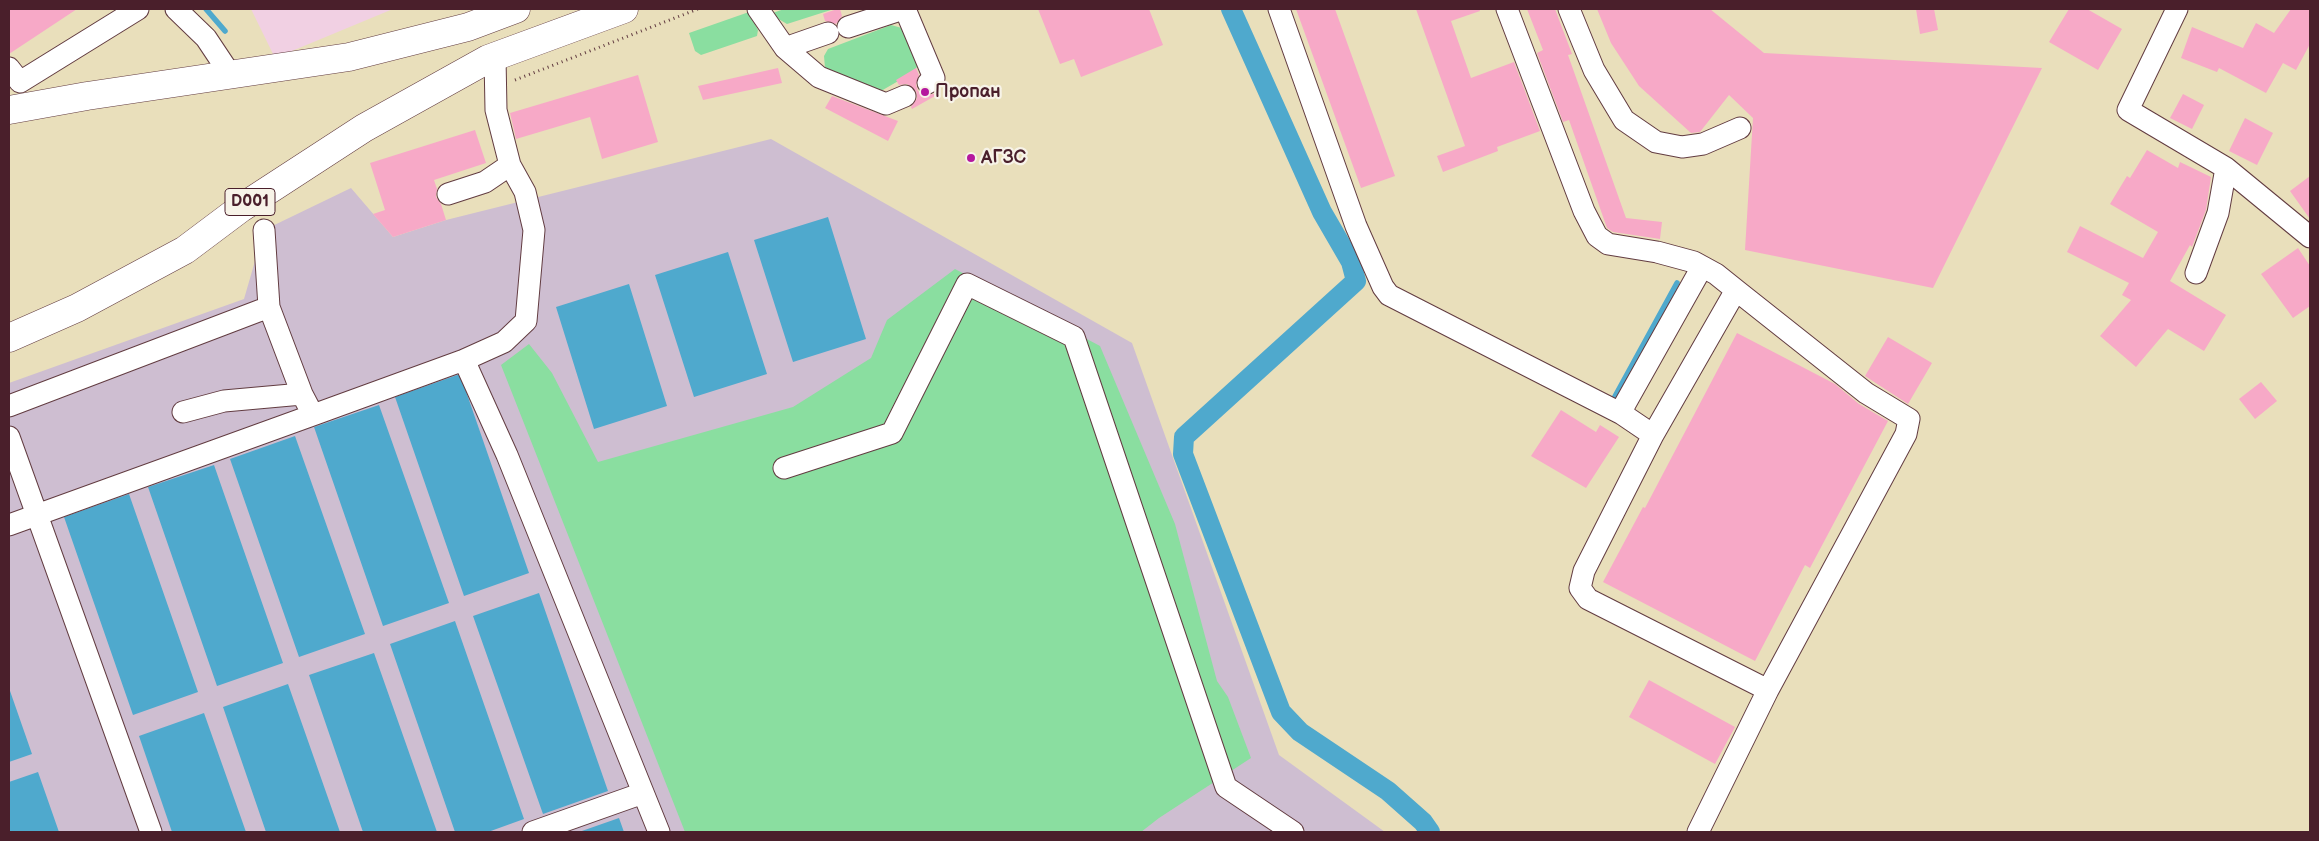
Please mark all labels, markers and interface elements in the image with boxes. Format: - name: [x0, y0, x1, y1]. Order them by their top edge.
- place label: Пропан: [935, 81, 1001, 103]
- marker: Пропан: [919, 86, 931, 98]
- place label: АГЗС: [981, 147, 1026, 169]
- marker: АГЗС: [965, 152, 977, 164]
- road number: D001: [225, 188, 275, 216]

